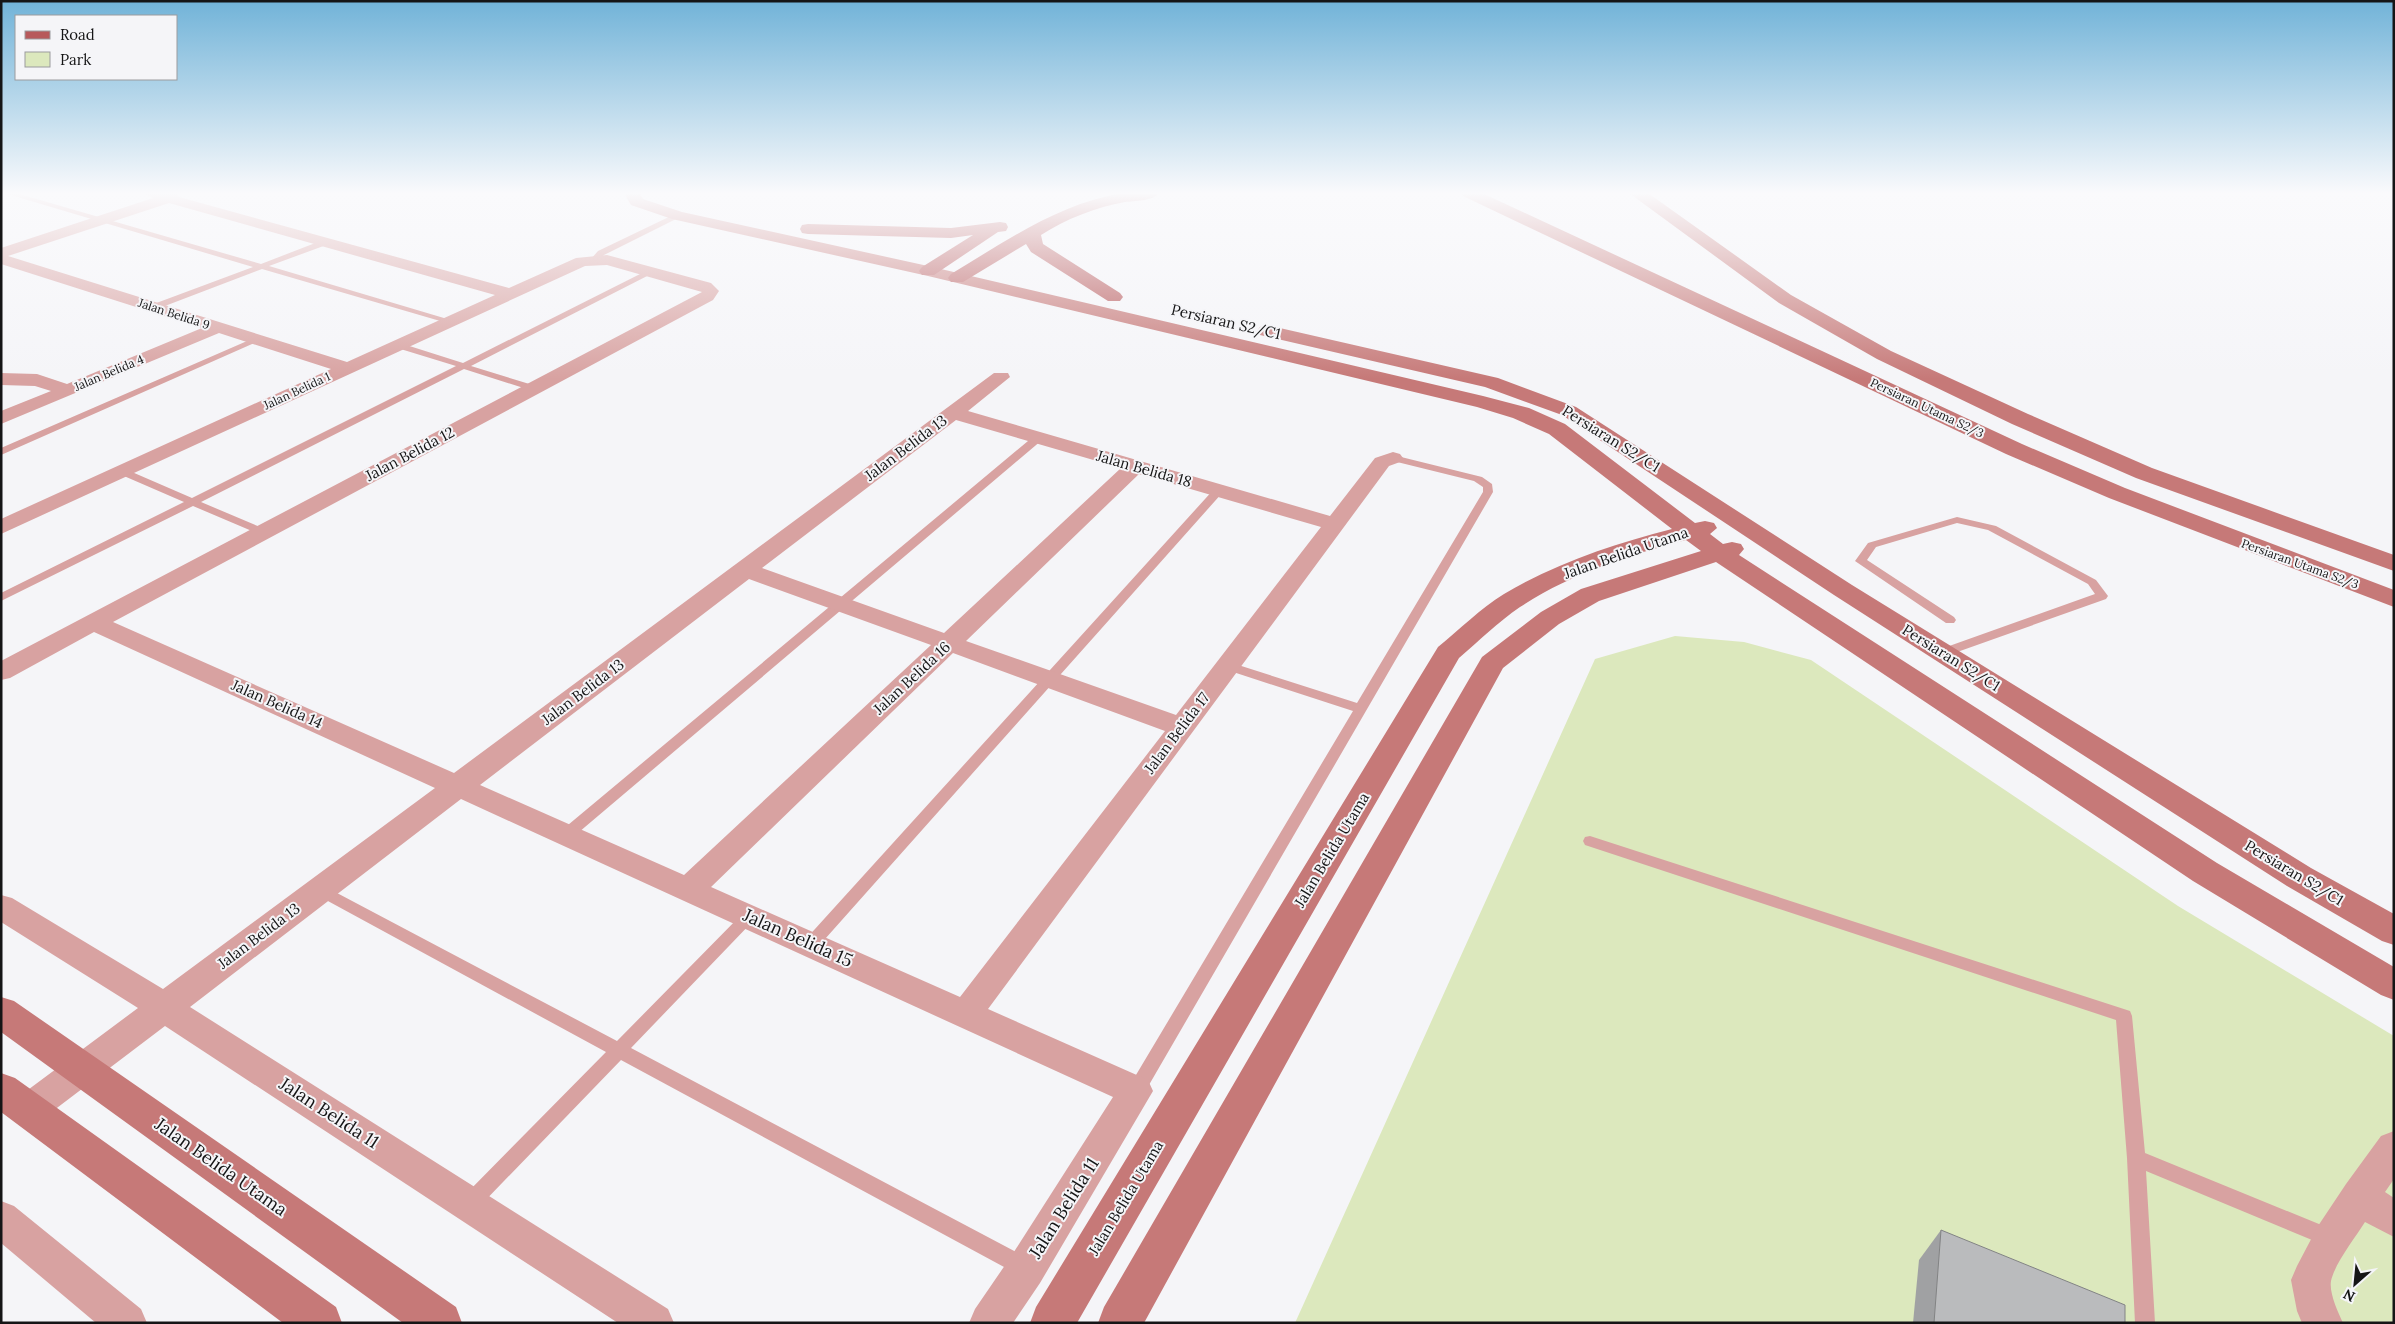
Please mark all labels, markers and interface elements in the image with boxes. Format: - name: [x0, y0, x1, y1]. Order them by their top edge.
- legend: [15, 15, 178, 80]
- text: Road: [60, 25, 95, 44]
- text: Park: [60, 50, 91, 69]
- street label: Jalan Belida 9: [135, 295, 212, 332]
- street label: Persiaran S2/C1: [1169, 300, 1283, 344]
- street label: Jalan Belida 4: [71, 351, 146, 394]
- street label: Jalan Belida 1: [260, 369, 333, 413]
- street label: Persiaran Utama S2/3: [1868, 375, 1987, 441]
- street label: Persiaran S2/C1: [1558, 401, 1664, 477]
- street label: Jalan Belida 13: [860, 410, 951, 485]
- street label: Jalan Belida 12: [361, 422, 457, 485]
- street label: Jalan Belida 18: [1093, 446, 1194, 491]
- street label: Jalan Belida Utama: [1560, 522, 1691, 583]
- street label: Persiaran Utama S2/3: [2239, 535, 2361, 593]
- street label: Persiaran S2/C1: [1898, 620, 2004, 696]
- street label: Jalan Belida 16: [868, 637, 954, 719]
- street label: Jalan Belida 13: [537, 654, 628, 729]
- street label: Jalan Belida 14: [228, 675, 326, 732]
- street label: Jalan Belida 17: [1139, 688, 1213, 778]
- street label: Jalan Belida Utama: [1289, 789, 1373, 911]
- street label: Persiaran S2/C1: [2241, 836, 2347, 910]
- street label: Jalan Belida 13: [213, 898, 304, 973]
- street label: Jalan Belida 15: [739, 903, 857, 972]
- street label: Jalan Belida 11: [274, 1071, 383, 1153]
- street label: Jalan Belida Utama: [150, 1112, 292, 1221]
- street label: Jalan Belida Utama: [1083, 1137, 1167, 1259]
- street label: Jalan Belida 11: [1023, 1153, 1104, 1263]
- north arrow: [2330, 1259, 2380, 1309]
- text: N: [2340, 1285, 2358, 1306]

